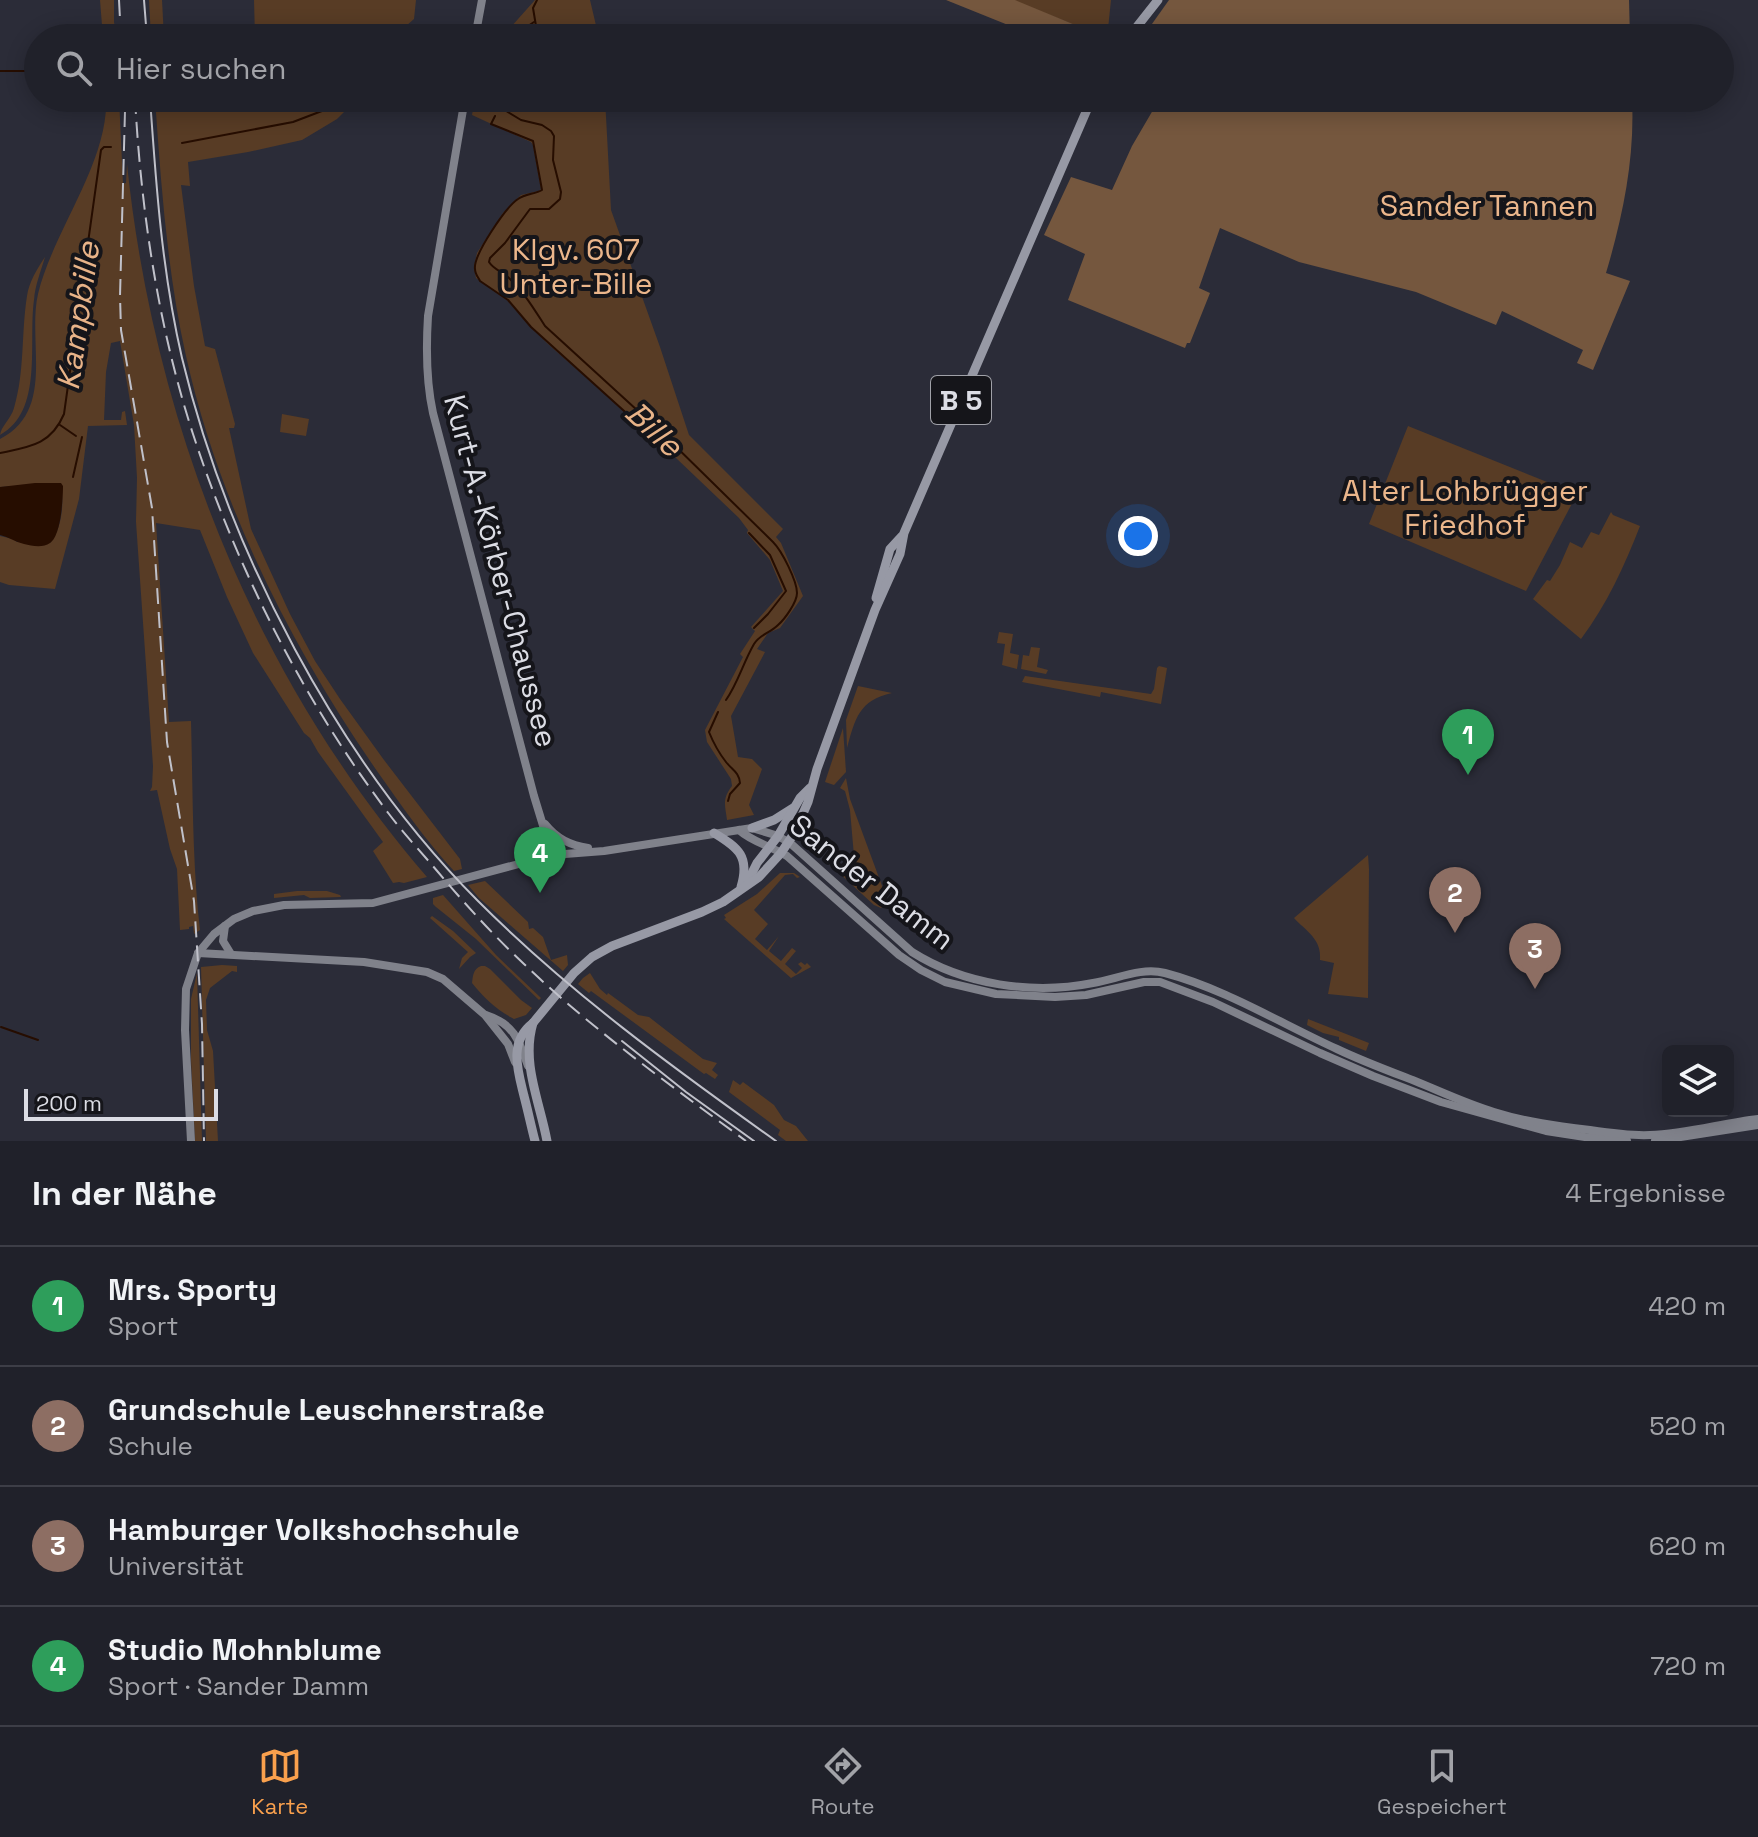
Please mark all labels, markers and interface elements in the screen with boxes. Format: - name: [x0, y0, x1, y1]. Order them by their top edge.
- search box: [24, 24, 1734, 112]
- icon: search: [52, 46, 96, 90]
- text: Hier suchen: [116, 49, 286, 88]
- park label: Sander Tannen: [1380, 186, 1594, 225]
- park label: Klgv. 607 Unter-Bille: [500, 230, 652, 303]
- water label: Kampbille: [48, 238, 108, 393]
- road number: B 5: [931, 376, 991, 424]
- street label: Kurt-A.-Körber-Chaussee: [435, 390, 567, 752]
- water label: Bille: [617, 393, 692, 466]
- park label: Alter Lohbrügger Friedhof: [1342, 471, 1588, 544]
- your location: [1118, 516, 1158, 556]
- pin: 1: [1442, 709, 1494, 775]
- street label: Sander Damm: [782, 805, 962, 959]
- pin: 4: [514, 827, 566, 893]
- pin: 2: [1429, 867, 1481, 933]
- pin: 3: [1509, 923, 1561, 989]
- map controls: [1662, 1045, 1734, 1117]
- button: layers: [1662, 1045, 1734, 1117]
- scale bar: [24, 1085, 218, 1121]
- text: 200 m: [36, 1089, 102, 1117]
- text: In der Nähe: [32, 1172, 217, 1215]
- text: 4 Ergebnisse: [1565, 1176, 1726, 1210]
- text: Mrs. Sporty: [108, 1270, 277, 1309]
- text: 1: [52, 1289, 64, 1323]
- text: 420 m: [1648, 1289, 1726, 1323]
- text: Sport: [108, 1309, 179, 1343]
- text: Grundschule Leuschnerstraße: [108, 1390, 545, 1429]
- text: 2: [50, 1409, 66, 1443]
- text: 520 m: [1649, 1409, 1726, 1443]
- text: Schule: [108, 1429, 193, 1463]
- text: Hamburger Volkshochschule: [108, 1510, 520, 1549]
- text: 3: [50, 1529, 66, 1563]
- text: 620 m: [1649, 1529, 1726, 1563]
- text: Universität: [108, 1549, 244, 1583]
- text: Studio Mohnblume: [108, 1630, 382, 1669]
- text: 4: [50, 1649, 66, 1683]
- text: 720 m: [1650, 1649, 1726, 1683]
- text: Sport · Sander Damm: [108, 1669, 369, 1703]
- tab: Karte: [251, 1744, 308, 1820]
- tab: Route: [811, 1744, 875, 1820]
- tab: Gespeichert: [1377, 1744, 1507, 1820]

